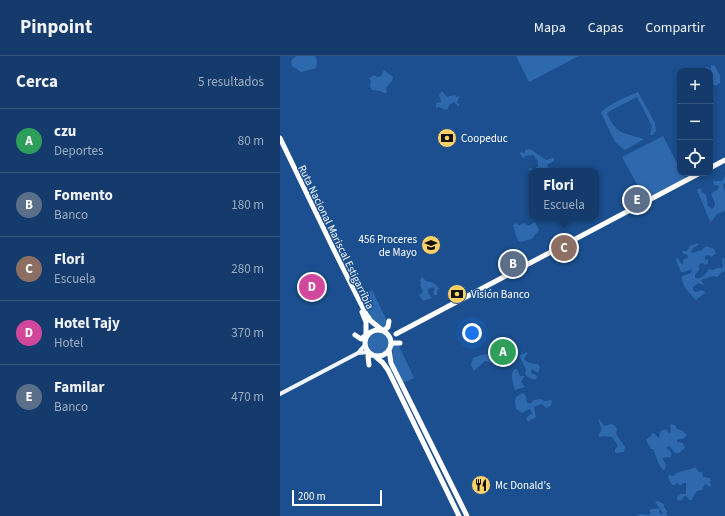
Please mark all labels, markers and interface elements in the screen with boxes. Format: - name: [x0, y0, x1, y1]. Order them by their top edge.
- text: Pinpoint: [20, 14, 92, 41]
- text: Mapa: [534, 18, 566, 38]
- text: Capas: [588, 18, 623, 38]
- text: Compartir: [645, 18, 705, 38]
- map controls: [677, 68, 713, 176]
- button: +: [677, 68, 713, 104]
- text: Cerca: [16, 70, 58, 94]
- text: 5 resultados: [198, 73, 264, 91]
- button: −: [677, 104, 713, 140]
- text: czu: [54, 121, 76, 142]
- bank icon: Coopeduc: [436, 127, 458, 149]
- place label: Coopeduc: [461, 131, 508, 146]
- text: A: [25, 132, 33, 150]
- text: 80 m: [238, 132, 264, 150]
- button: locate: [677, 140, 713, 176]
- text: Deportes: [54, 142, 103, 160]
- street label: Ruta Nacional Mariscal Estigarribia: [294, 162, 378, 312]
- popup: [529, 168, 599, 220]
- text: Flori: [543, 175, 574, 196]
- text: Fomento: [54, 185, 113, 206]
- pin: E: [624, 185, 650, 215]
- text: B: [25, 196, 33, 214]
- text: 180 m: [231, 196, 264, 214]
- text: Escuela: [543, 196, 585, 214]
- text: Banco: [54, 206, 88, 224]
- place label: 456 Proceres de Mayo: [358, 232, 417, 260]
- pin: C: [551, 233, 577, 263]
- school or university icon: 456 Proceres de Mayo: [420, 234, 442, 256]
- text: Flori: [54, 249, 85, 270]
- pin: B: [500, 249, 526, 279]
- text: C: [25, 260, 33, 278]
- text: 280 m: [231, 260, 264, 278]
- text: Escuela: [54, 270, 96, 288]
- pin: D: [299, 272, 325, 302]
- bank icon: Visión Banco: [446, 283, 468, 305]
- place label: Visión Banco: [471, 287, 530, 302]
- text: Hotel Tajy: [54, 313, 120, 334]
- your location: [462, 323, 482, 343]
- text: D: [25, 324, 33, 342]
- text: 370 m: [231, 324, 264, 342]
- text: Hotel: [54, 334, 83, 352]
- pin: A: [490, 337, 516, 367]
- text: Familar: [54, 377, 104, 398]
- text: E: [25, 388, 33, 406]
- text: 470 m: [231, 388, 264, 406]
- text: Banco: [54, 398, 88, 416]
- restaurant icon: Mc Donald's: [470, 474, 492, 496]
- place label: Mc Donald's: [495, 478, 551, 493]
- scale bar: [292, 488, 382, 507]
- text: 200 m: [298, 489, 326, 504]

